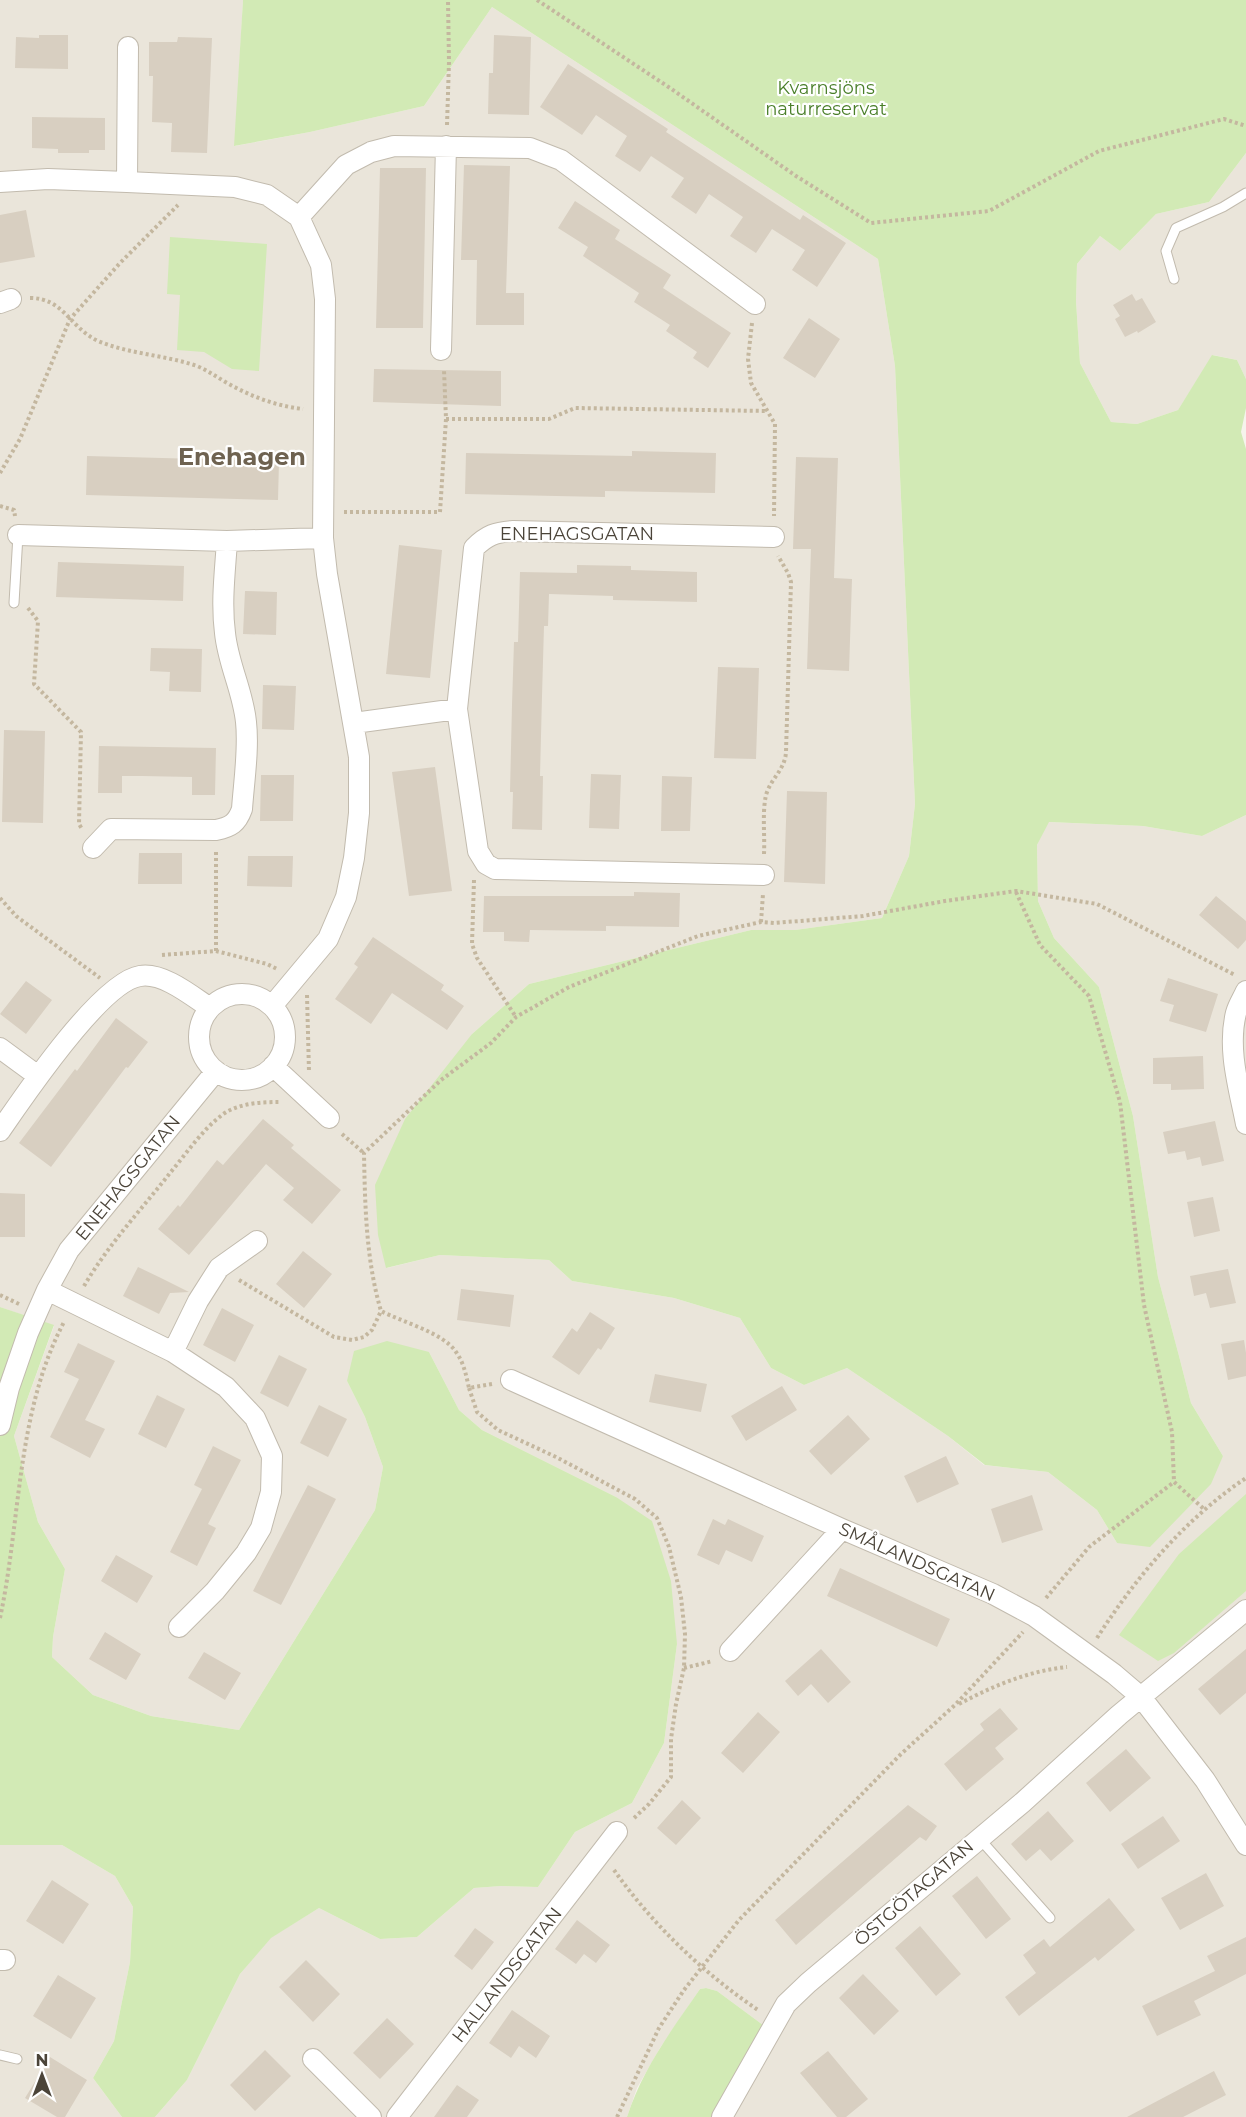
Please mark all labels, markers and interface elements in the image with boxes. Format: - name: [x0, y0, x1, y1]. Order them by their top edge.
- park label: Kvarnsjöns naturreservat: [765, 77, 887, 120]
- district label: Enehagen: [178, 442, 306, 471]
- street label: ENEHAGSGATAN: [500, 523, 654, 545]
- street label: ENEHAGSGATAN: [71, 1111, 185, 1245]
- street label: SMÅLANDSGATAN: [835, 1517, 999, 1606]
- street label: ÖSTGÖTAGATAN: [850, 1835, 978, 1951]
- street label: HALLANDSGATAN: [447, 1903, 567, 2047]
- north arrow: [12, 2045, 72, 2105]
- text: N: [36, 2051, 48, 2070]

